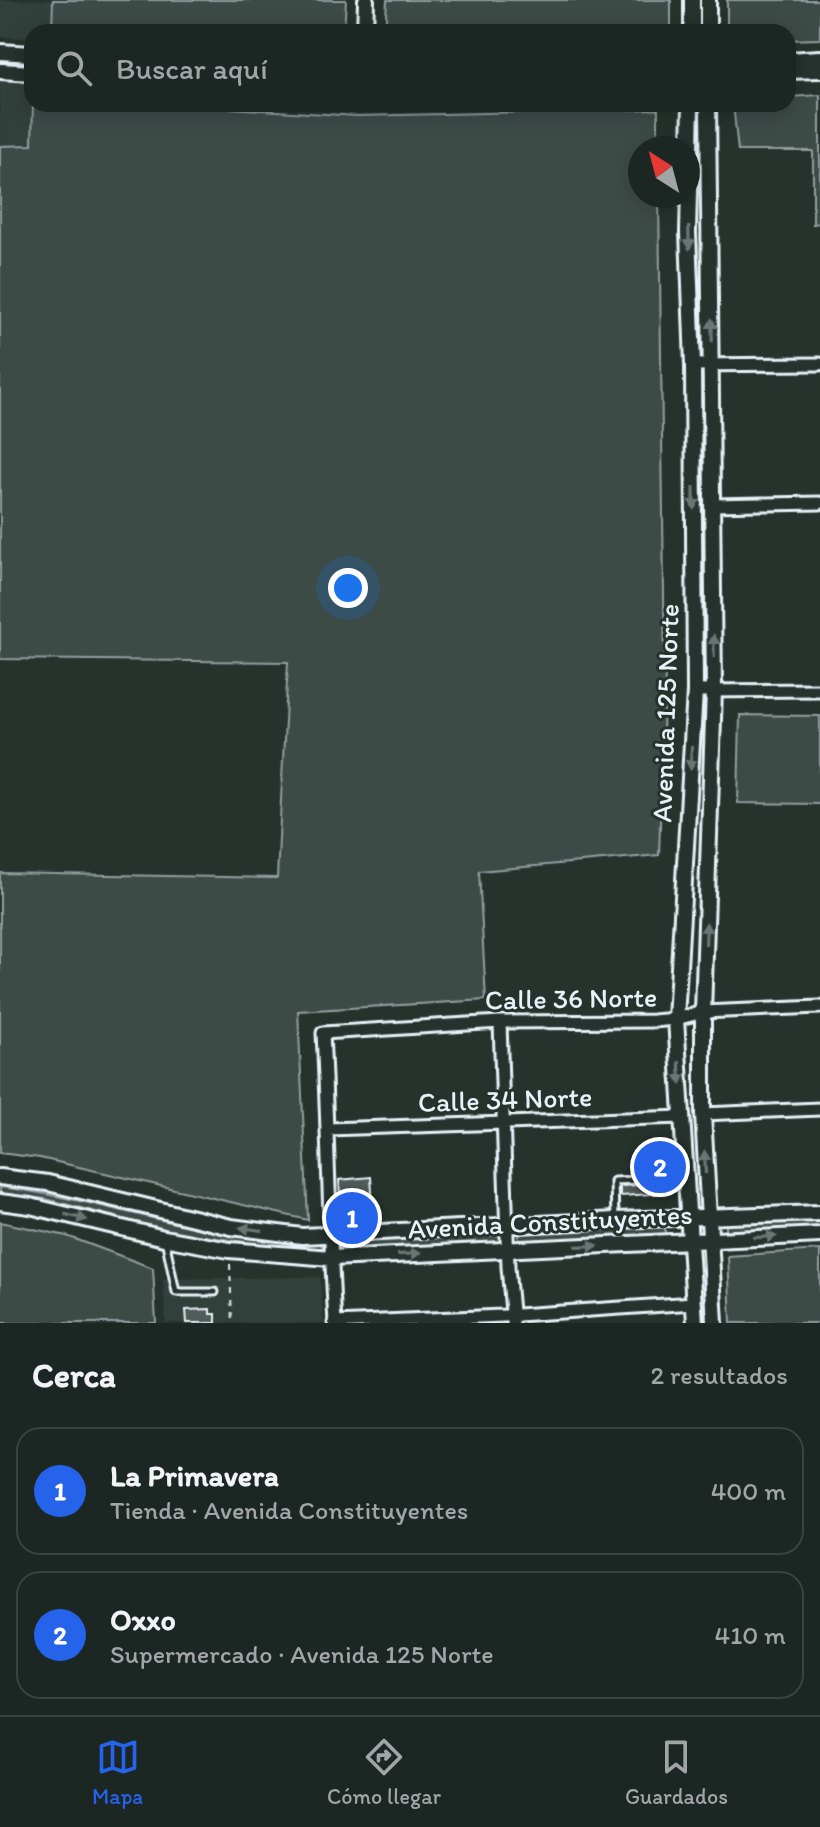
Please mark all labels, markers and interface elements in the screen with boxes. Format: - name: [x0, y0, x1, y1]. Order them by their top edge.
- search box: [24, 24, 796, 112]
- icon: search: [52, 46, 96, 90]
- text: Buscar aquí: [116, 50, 268, 87]
- north arrow: [628, 136, 700, 208]
- one-way arrow: [682, 226, 695, 251]
- one-way arrow: [706, 317, 718, 342]
- one-way arrow: [688, 486, 700, 511]
- your location: [328, 568, 368, 608]
- street label: Avenida 125 Norte: [644, 603, 686, 823]
- one-way arrow: [707, 633, 720, 658]
- one-way arrow: [684, 746, 697, 771]
- one-way arrow: [699, 921, 712, 946]
- street label: Calle 36 Norte: [484, 979, 658, 1017]
- one-way arrow: [674, 1061, 687, 1086]
- street label: Calle 34 Norte: [417, 1079, 593, 1119]
- pin: 2: [634, 1137, 686, 1197]
- one-way arrow: [699, 1149, 712, 1174]
- pin: 1: [326, 1188, 378, 1248]
- street label: Avenida Constituyentes: [407, 1197, 693, 1245]
- one-way arrow: [64, 1211, 89, 1224]
- one-way arrow: [238, 1223, 263, 1236]
- one-way arrow: [753, 1231, 778, 1244]
- one-way arrow: [575, 1239, 600, 1252]
- one-way arrow: [397, 1247, 422, 1260]
- text: Cerca: [32, 1355, 116, 1396]
- text: 2 resultados: [650, 1359, 788, 1391]
- text: La Primavera: [110, 1457, 279, 1494]
- text: 1: [54, 1475, 66, 1507]
- text: 400 m: [711, 1475, 786, 1507]
- text: Tienda · Avenida Constituyentes: [110, 1494, 468, 1526]
- text: Oxxo: [110, 1601, 176, 1638]
- text: 2: [53, 1619, 67, 1651]
- text: 410 m: [715, 1619, 786, 1651]
- text: Supermercado · Avenida 125 Norte: [110, 1638, 494, 1670]
- tab: Mapa: [92, 1735, 143, 1810]
- tab: Cómo llegar: [327, 1735, 441, 1810]
- tab: Guardados: [625, 1735, 728, 1810]

